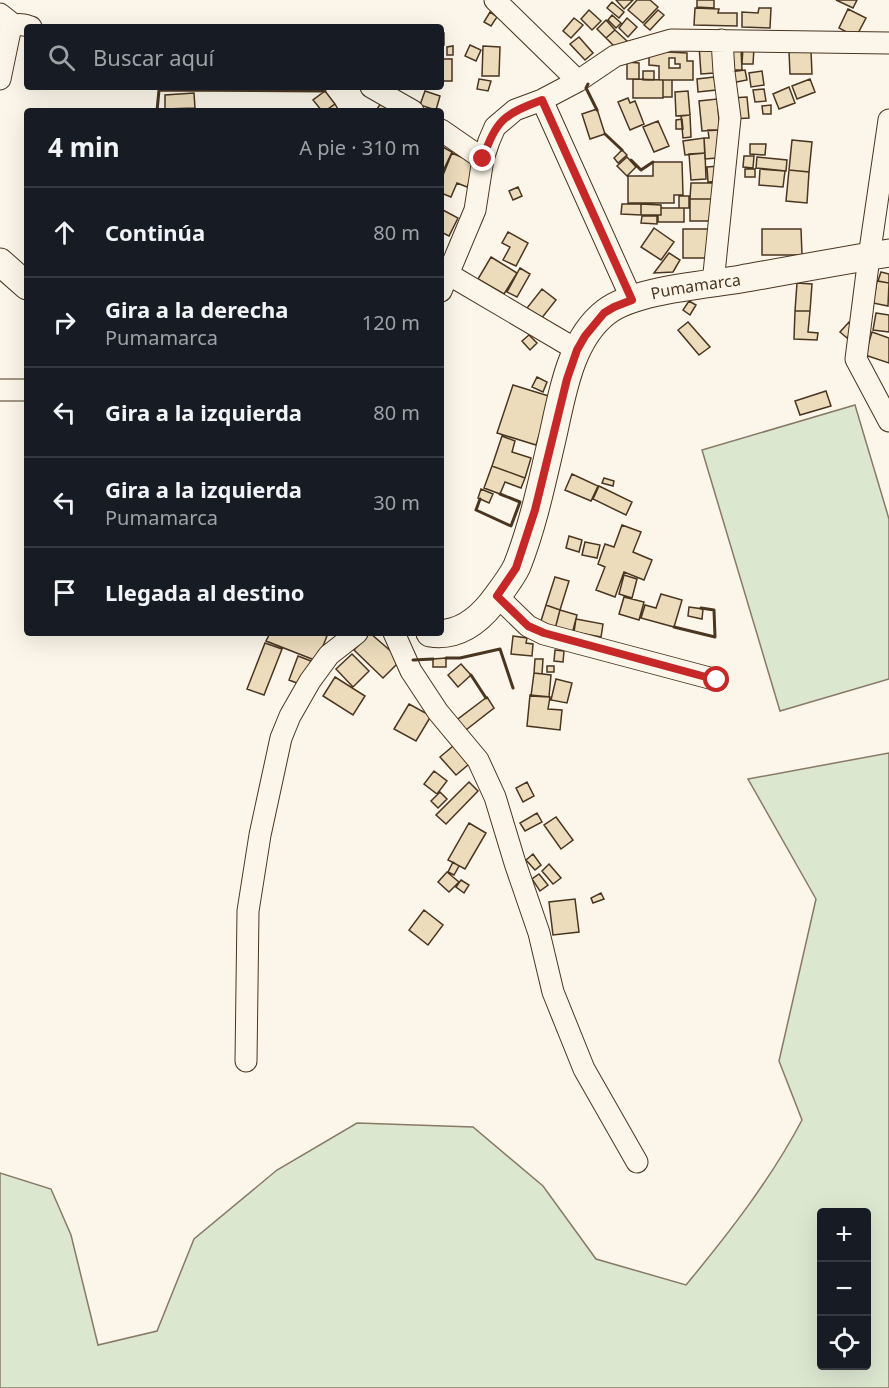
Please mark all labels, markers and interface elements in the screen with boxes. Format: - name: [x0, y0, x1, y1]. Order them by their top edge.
- search box: [24, 24, 444, 90]
- icon: search: [45, 41, 78, 74]
- text: Buscar aquí: [93, 42, 214, 72]
- text: 4 min: [48, 129, 120, 165]
- text: A pie · 310 m: [299, 134, 420, 161]
- route end: [469, 145, 495, 171]
- icon: ahead: [48, 216, 81, 249]
- text: Continúa: [105, 217, 205, 247]
- text: 80 m: [373, 219, 420, 246]
- street label: Pumamarca: [649, 268, 742, 304]
- text: Gira a la derecha: [105, 294, 289, 324]
- icon: right: [48, 306, 81, 339]
- text: 120 m: [362, 309, 420, 336]
- text: Pumamarca: [105, 324, 218, 351]
- icon: left: [48, 396, 81, 429]
- text: Gira a la izquierda: [105, 397, 302, 427]
- text: 80 m: [373, 399, 420, 426]
- text: Gira a la izquierda: [105, 474, 302, 504]
- icon: left: [48, 486, 81, 519]
- text: 30 m: [373, 489, 420, 516]
- text: Pumamarca: [105, 504, 218, 531]
- icon: arrive: [48, 576, 81, 609]
- text: Llegada al destino: [105, 577, 305, 607]
- route start: [703, 666, 729, 692]
- map controls: [817, 1208, 871, 1370]
- button: +: [817, 1208, 871, 1262]
- button: −: [817, 1262, 871, 1316]
- button: locate: [817, 1316, 871, 1370]

